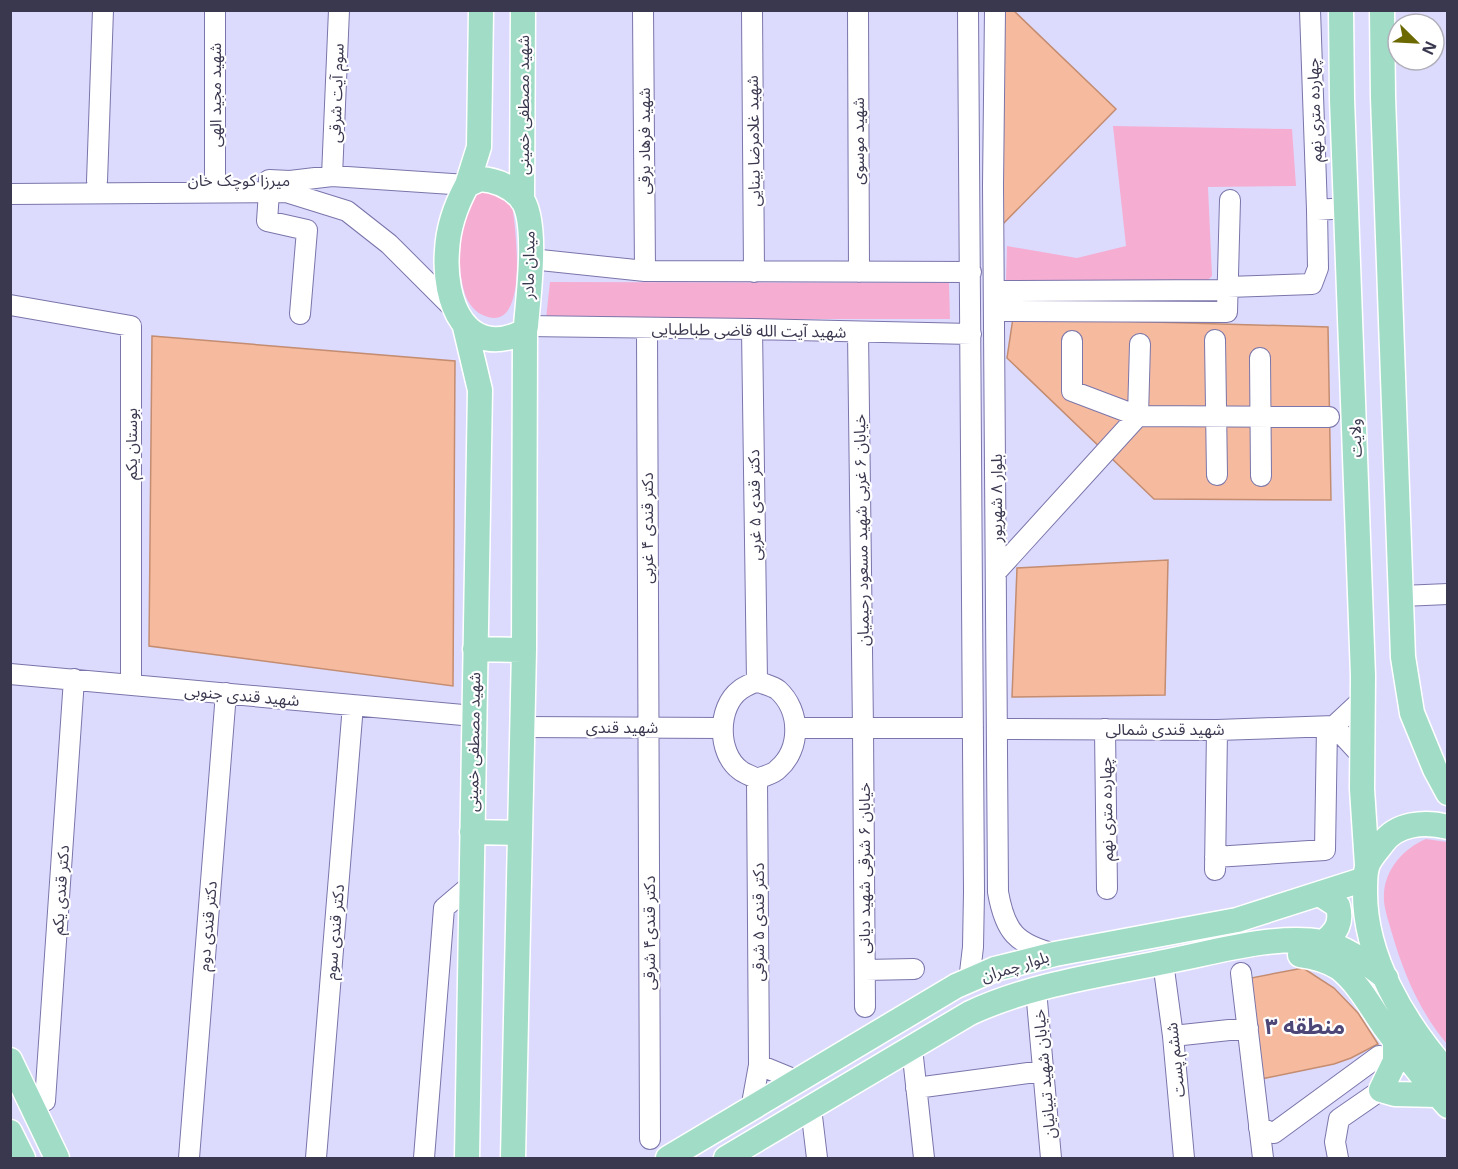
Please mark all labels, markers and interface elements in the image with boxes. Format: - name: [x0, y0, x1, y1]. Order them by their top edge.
- north arrow: [1386, 12, 1446, 72]
- street label: شهید مصطفی خمینی: [507, 35, 541, 175]
- text: N: [1411, 35, 1447, 61]
- street label: شهید مجید الهی: [199, 43, 233, 147]
- street label: سوم آیت شرقی: [318, 43, 356, 143]
- street label: چهارده متری نهم: [1296, 57, 1334, 163]
- street label: شهید غلامرضا بینایی: [736, 75, 772, 207]
- street label: شهید فرهاد برقی: [628, 88, 662, 194]
- street label: شهید موسوی: [842, 97, 876, 185]
- street label: میرزا کوچک خان: [188, 164, 290, 198]
- street label: میدان مادر: [511, 231, 547, 300]
- street label: شهید آیت الله قاضی طباطبایی: [651, 312, 847, 350]
- street label: بوستان یکم: [115, 408, 149, 480]
- street label: خیابان ۶ غربی شهید مسعود رحیمیان: [843, 414, 881, 646]
- street label: ولایت: [1338, 418, 1374, 458]
- street label: دکتر قندی ۵ غربی: [737, 449, 773, 561]
- street label: بلوار ۸ شهریور: [980, 454, 1014, 543]
- street label: دکتر قندی ۴ غربی: [631, 472, 665, 584]
- street label: شهید مصطفی خمینی: [456, 672, 492, 812]
- street label: شهید قندی جنوبی: [183, 674, 301, 718]
- street label: شهید قندی: [586, 711, 658, 745]
- street label: شهید قندی شمالی: [1105, 713, 1225, 747]
- street label: چهارده متری نهم: [1089, 757, 1125, 861]
- street label: خیابان ۶ شرقی شهید دیانی: [848, 782, 882, 954]
- street label: دکتر قندی یکم: [41, 844, 81, 936]
- street label: دکتر قندی ۵ شرقی: [742, 863, 776, 981]
- street label: دکتر قندی۴ شرقی: [633, 876, 667, 990]
- street label: دکتر قندی دوم: [187, 879, 229, 973]
- street label: دکتر قندی سوم: [314, 883, 356, 981]
- street label: بلوار چمران: [977, 940, 1054, 993]
- district label: منطقه ۳: [1265, 1004, 1345, 1050]
- street label: خیابان شهید تبیانیان: [1022, 1008, 1068, 1140]
- street label: ششم پست: [1155, 1021, 1197, 1099]

